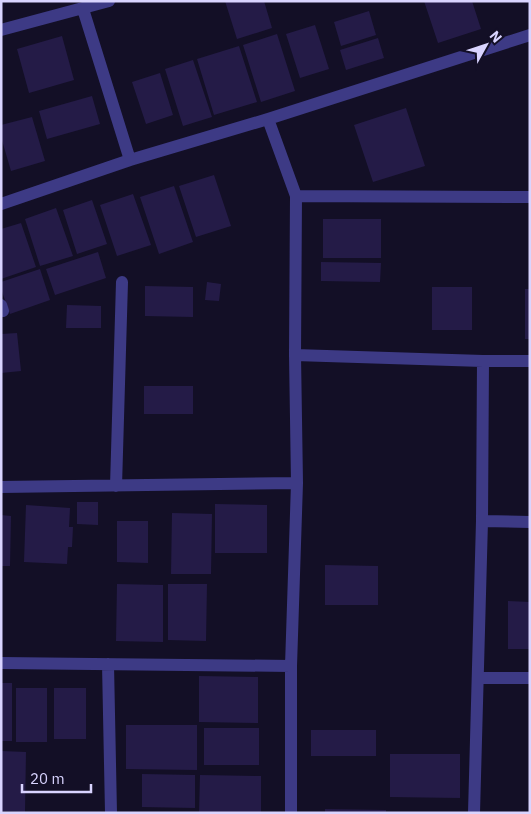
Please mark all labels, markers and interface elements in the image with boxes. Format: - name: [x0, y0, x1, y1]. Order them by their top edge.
- north arrow: [461, 20, 511, 70]
- text: N: [486, 27, 506, 46]
- scale bar: [22, 762, 91, 794]
- text: 20 m: [30, 769, 65, 788]

